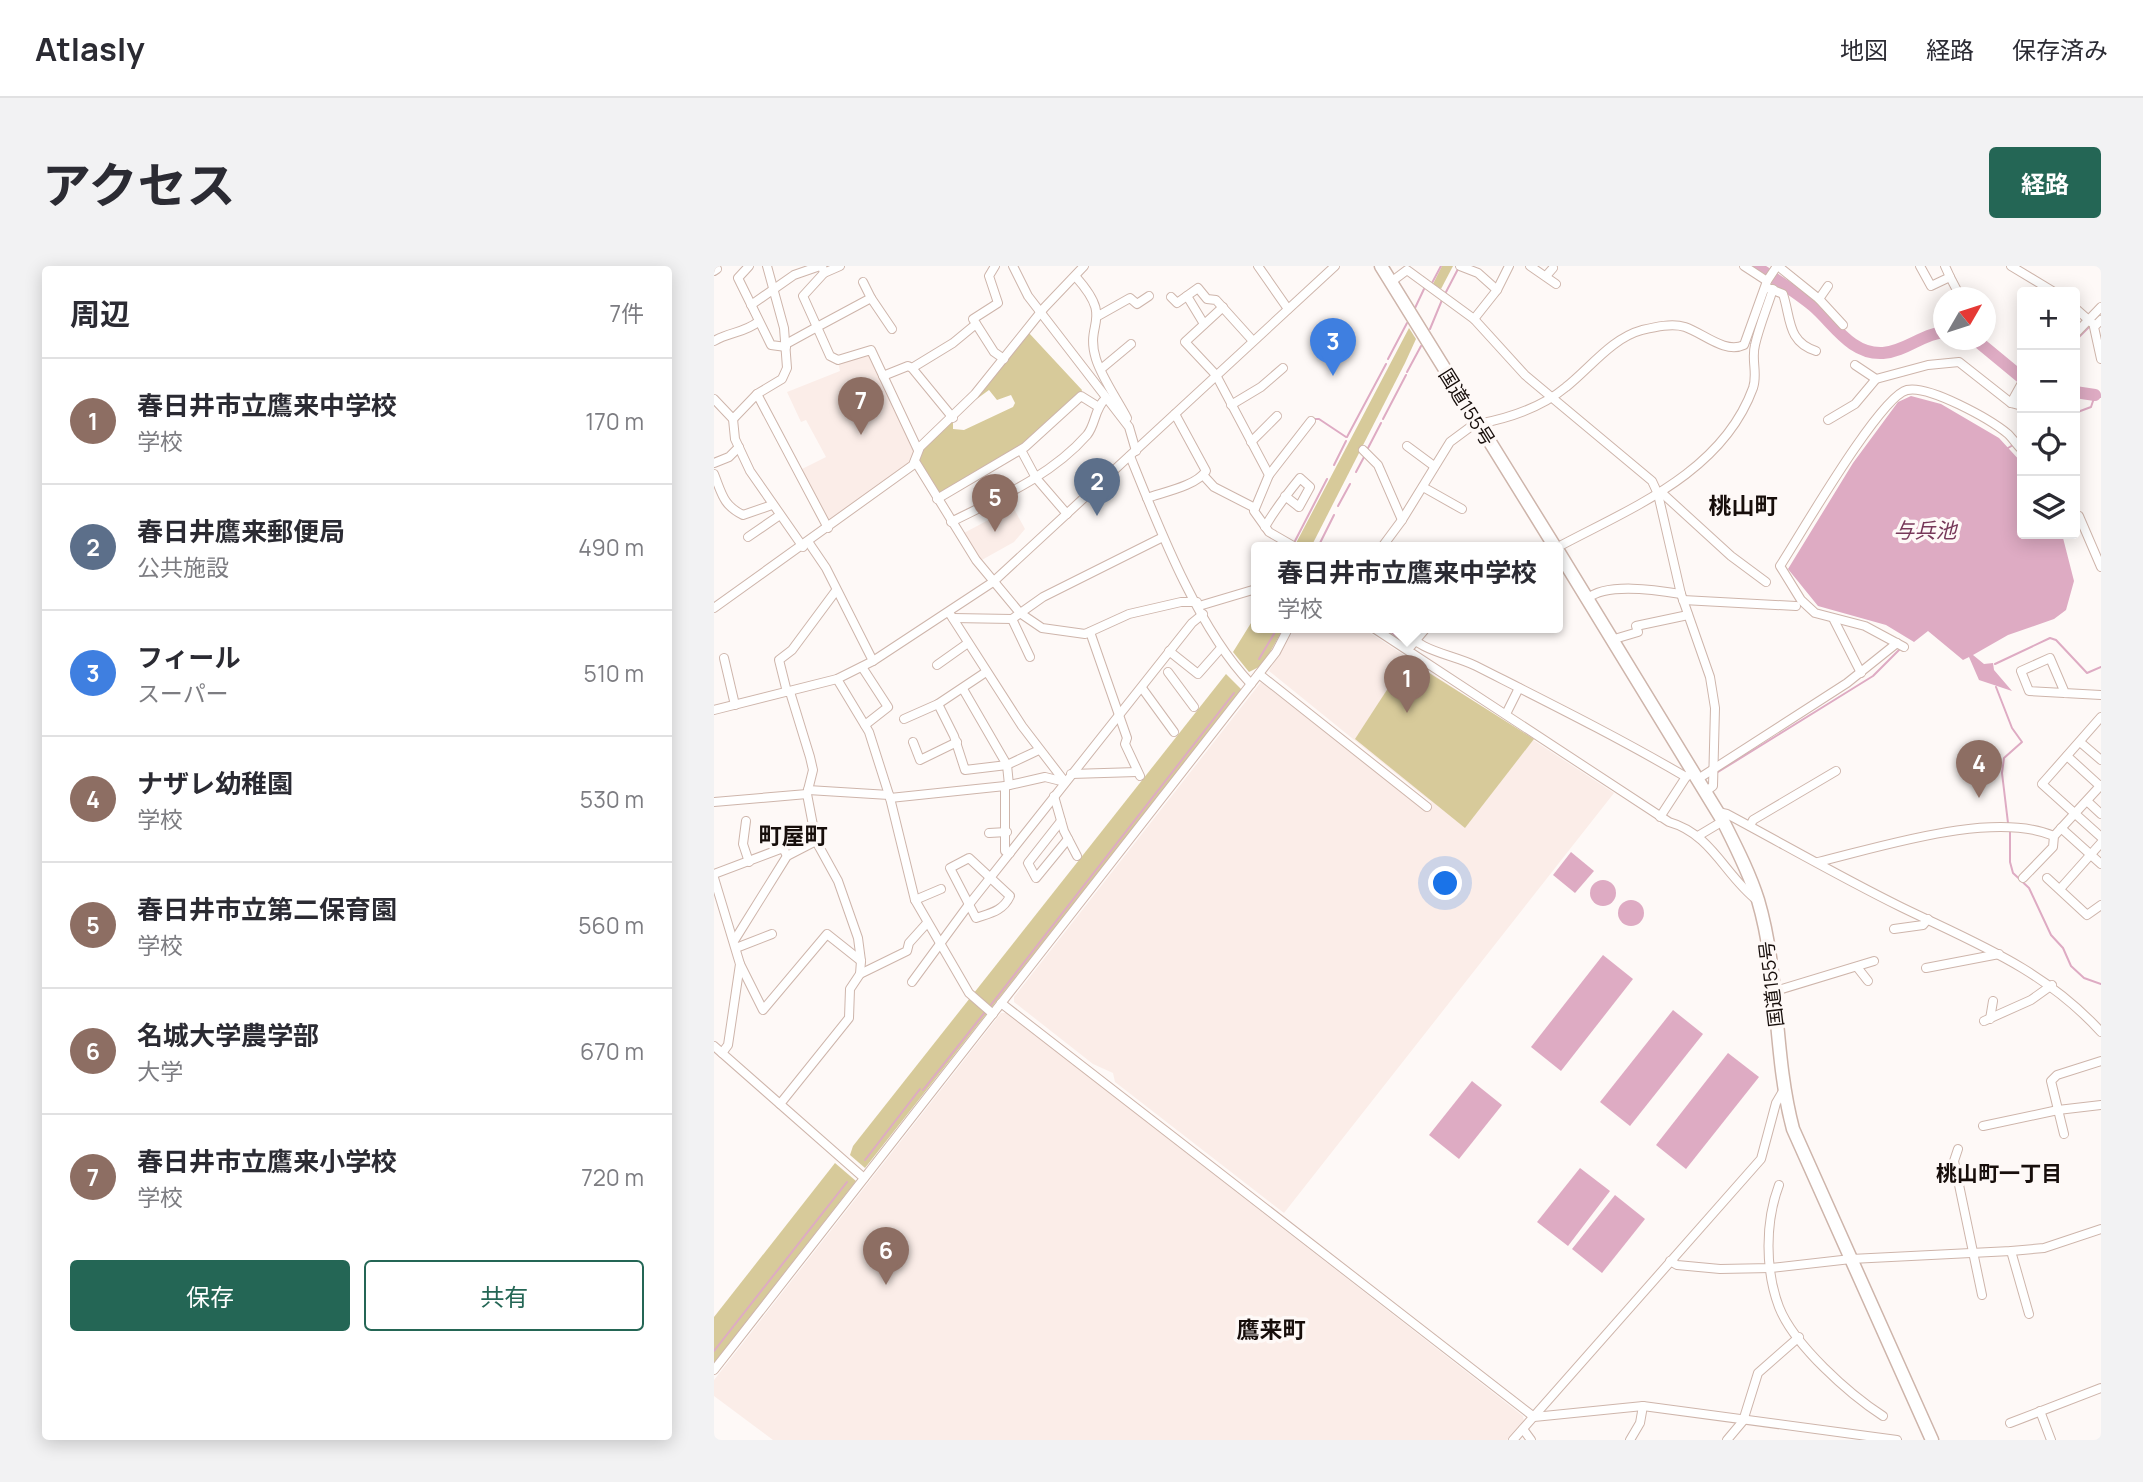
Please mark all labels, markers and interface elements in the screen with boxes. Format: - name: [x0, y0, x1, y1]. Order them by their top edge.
- text: Atlasly: [35, 26, 145, 71]
- text: 地図: [1840, 33, 1888, 66]
- text: 経路: [1926, 33, 1974, 66]
- text: 保存済み: [2012, 33, 2108, 66]
- button: 経路: [1989, 147, 2101, 218]
- text: アクセス: [42, 151, 236, 218]
- north arrow: [1933, 287, 1996, 350]
- map controls: [2017, 287, 2080, 539]
- button: +: [2017, 287, 2080, 350]
- text: 周辺: [70, 293, 130, 334]
- text: 7件: [609, 297, 644, 329]
- pin: 3: [1310, 318, 1356, 376]
- button: −: [2017, 350, 2080, 413]
- street label: 国道155号: [1433, 363, 1501, 451]
- pin: 7: [838, 377, 884, 435]
- text: 春日井市立鷹来中学校: [137, 387, 397, 423]
- text: 1: [88, 405, 98, 437]
- text: 170 m: [585, 405, 644, 437]
- button: locate: [2017, 413, 2080, 476]
- text: 学校: [137, 425, 183, 457]
- pin: 2: [1074, 458, 1120, 516]
- pin: 5: [972, 474, 1018, 532]
- button: layers: [2017, 476, 2080, 539]
- district label: 桃山町: [1709, 489, 1778, 521]
- text: 春日井鷹来郵便局: [137, 513, 345, 549]
- water label: 与兵池: [1894, 516, 1958, 544]
- text: 2: [86, 531, 100, 563]
- text: 490 m: [578, 531, 644, 563]
- popup: [1251, 542, 1563, 633]
- text: 公共施設: [137, 551, 229, 583]
- text: 春日井市立鷹来中学校: [1277, 554, 1537, 590]
- text: 学校: [1277, 592, 1323, 624]
- text: フィール: [137, 639, 240, 675]
- pin: 1: [1384, 655, 1430, 713]
- text: 3: [86, 657, 100, 689]
- text: 510 m: [584, 657, 644, 689]
- text: スーパー: [137, 677, 229, 709]
- pin: 4: [1956, 740, 2002, 798]
- text: ナザレ幼稚園: [137, 765, 293, 801]
- text: 4: [86, 783, 100, 815]
- text: 530 m: [580, 783, 644, 815]
- text: 学校: [137, 803, 183, 835]
- district label: 町屋町: [759, 819, 828, 851]
- your location: [1428, 866, 1462, 900]
- text: 春日井市立第二保育園: [137, 891, 397, 927]
- text: 5: [86, 909, 100, 941]
- text: 560 m: [578, 909, 644, 941]
- text: 学校: [137, 929, 183, 961]
- street label: 国道155号: [1753, 940, 1789, 1028]
- text: 名城大学農学部: [137, 1017, 319, 1053]
- text: 6: [86, 1035, 100, 1067]
- text: 670 m: [580, 1035, 644, 1067]
- text: 大学: [137, 1055, 183, 1087]
- text: 春日井市立鷹来小学校: [137, 1143, 397, 1179]
- district label: 桃山町一丁目: [1936, 1159, 2062, 1187]
- text: 7: [87, 1161, 99, 1193]
- text: 720 m: [581, 1161, 644, 1193]
- text: 学校: [137, 1181, 183, 1213]
- pin: 6: [863, 1227, 909, 1285]
- button: 保存: [70, 1260, 350, 1331]
- button: 共有: [364, 1260, 644, 1331]
- district label: 鷹来町: [1237, 1313, 1306, 1345]

